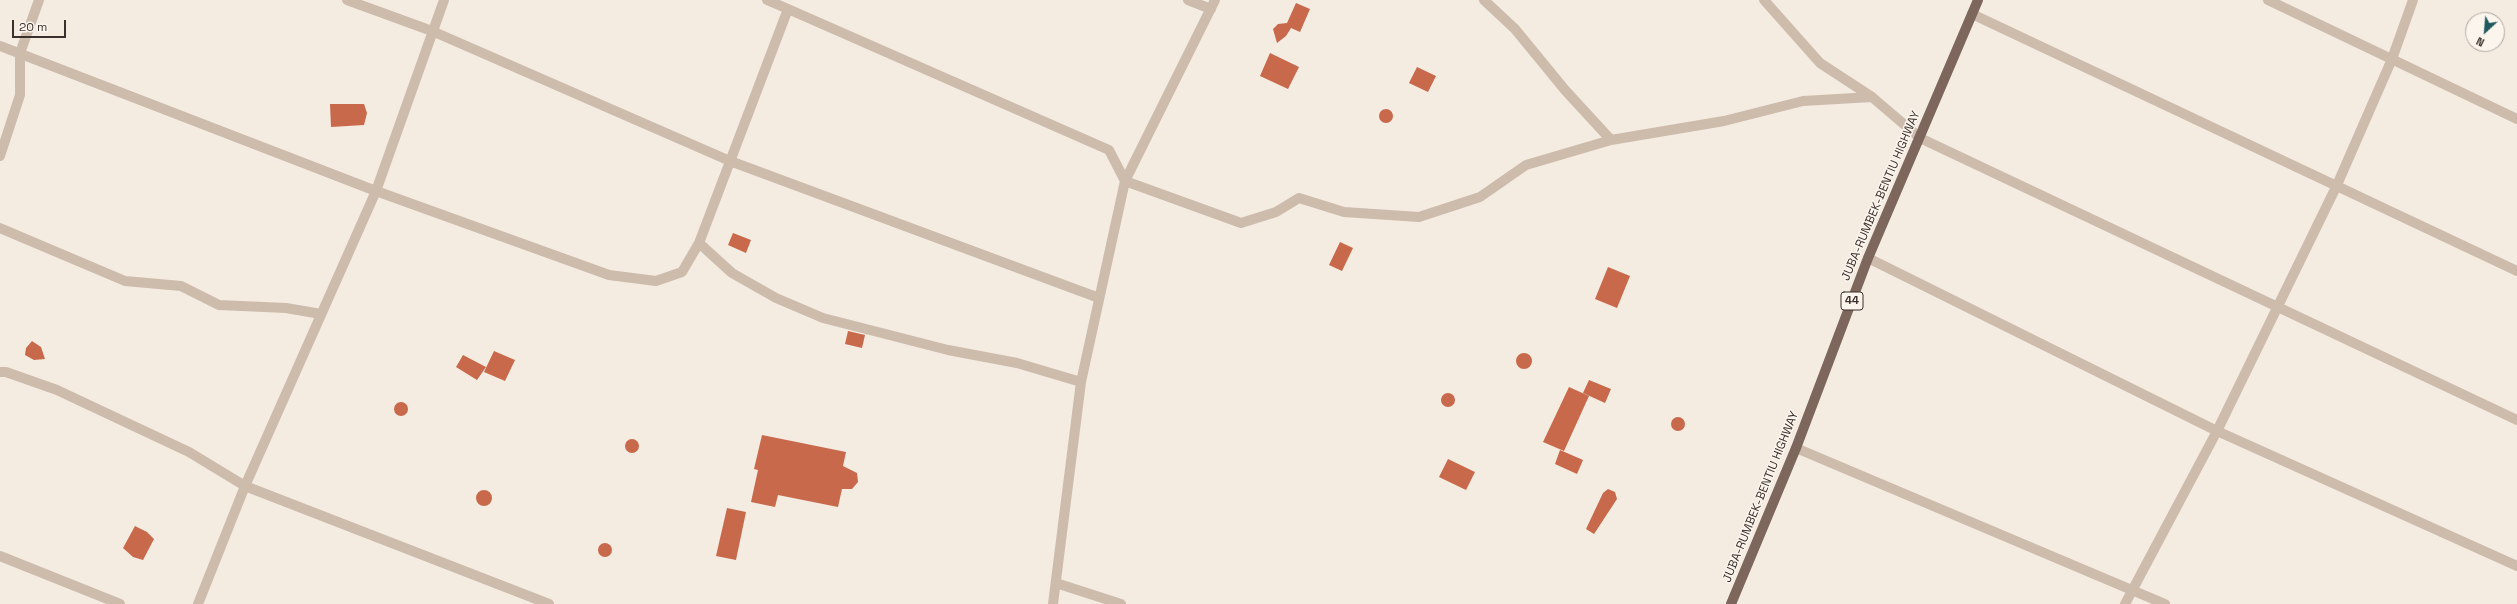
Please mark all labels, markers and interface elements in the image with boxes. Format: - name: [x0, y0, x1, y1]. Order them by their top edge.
- scale bar: [14, 12, 68, 38]
- north arrow: [2465, 12, 2505, 52]
- text: 20 m: [19, 19, 47, 35]
- text: N: [2474, 34, 2487, 50]
- street label: JUBA-RUMBEK-BENTIU HIGHWAY: [1839, 109, 1923, 283]
- road number: 44: [1841, 292, 1863, 310]
- street label: JUBA-RUMBEK-BENTIU HIGHWAY: [1720, 409, 1802, 585]

